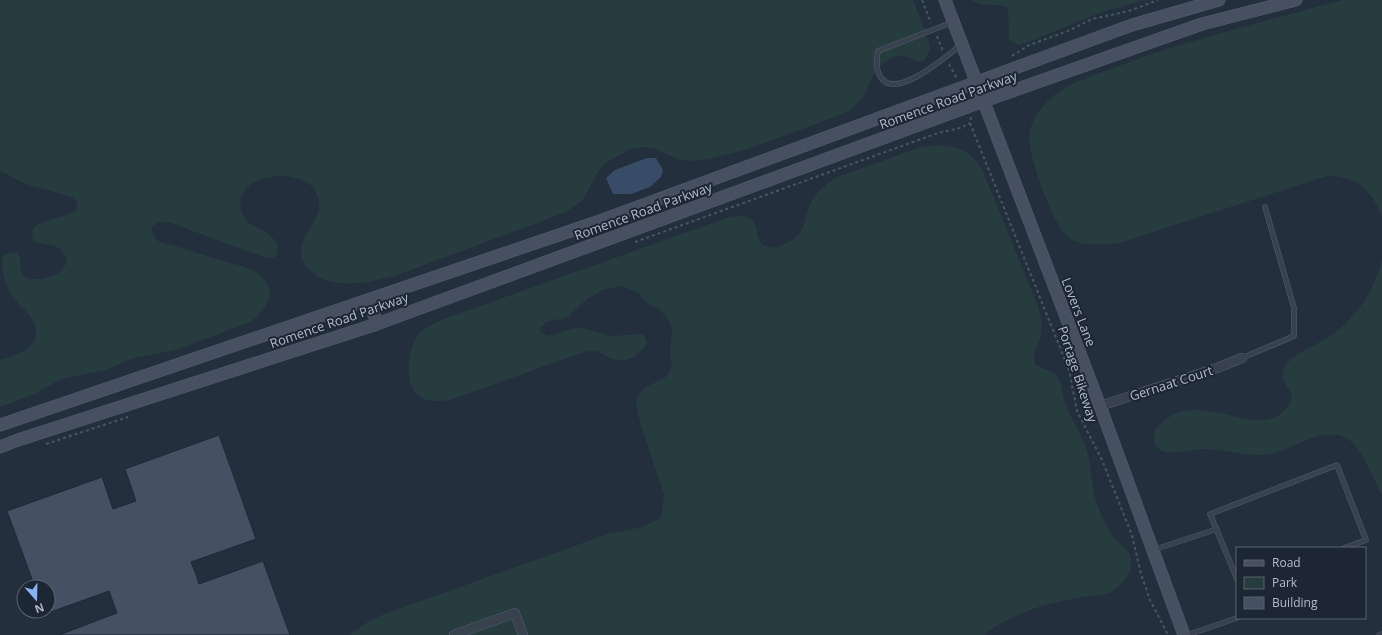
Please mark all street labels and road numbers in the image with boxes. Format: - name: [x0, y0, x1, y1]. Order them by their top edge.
- street label: Romence Road Parkway: [877, 67, 1020, 133]
- street label: Romence Road Parkway: [572, 178, 715, 244]
- street label: Lovers Lane: [1058, 275, 1100, 349]
- street label: Romence Road Parkway: [267, 288, 411, 352]
- street label: Portage Bikeway: [1054, 324, 1102, 425]
- street label: Gernaat Court: [1127, 361, 1215, 405]

